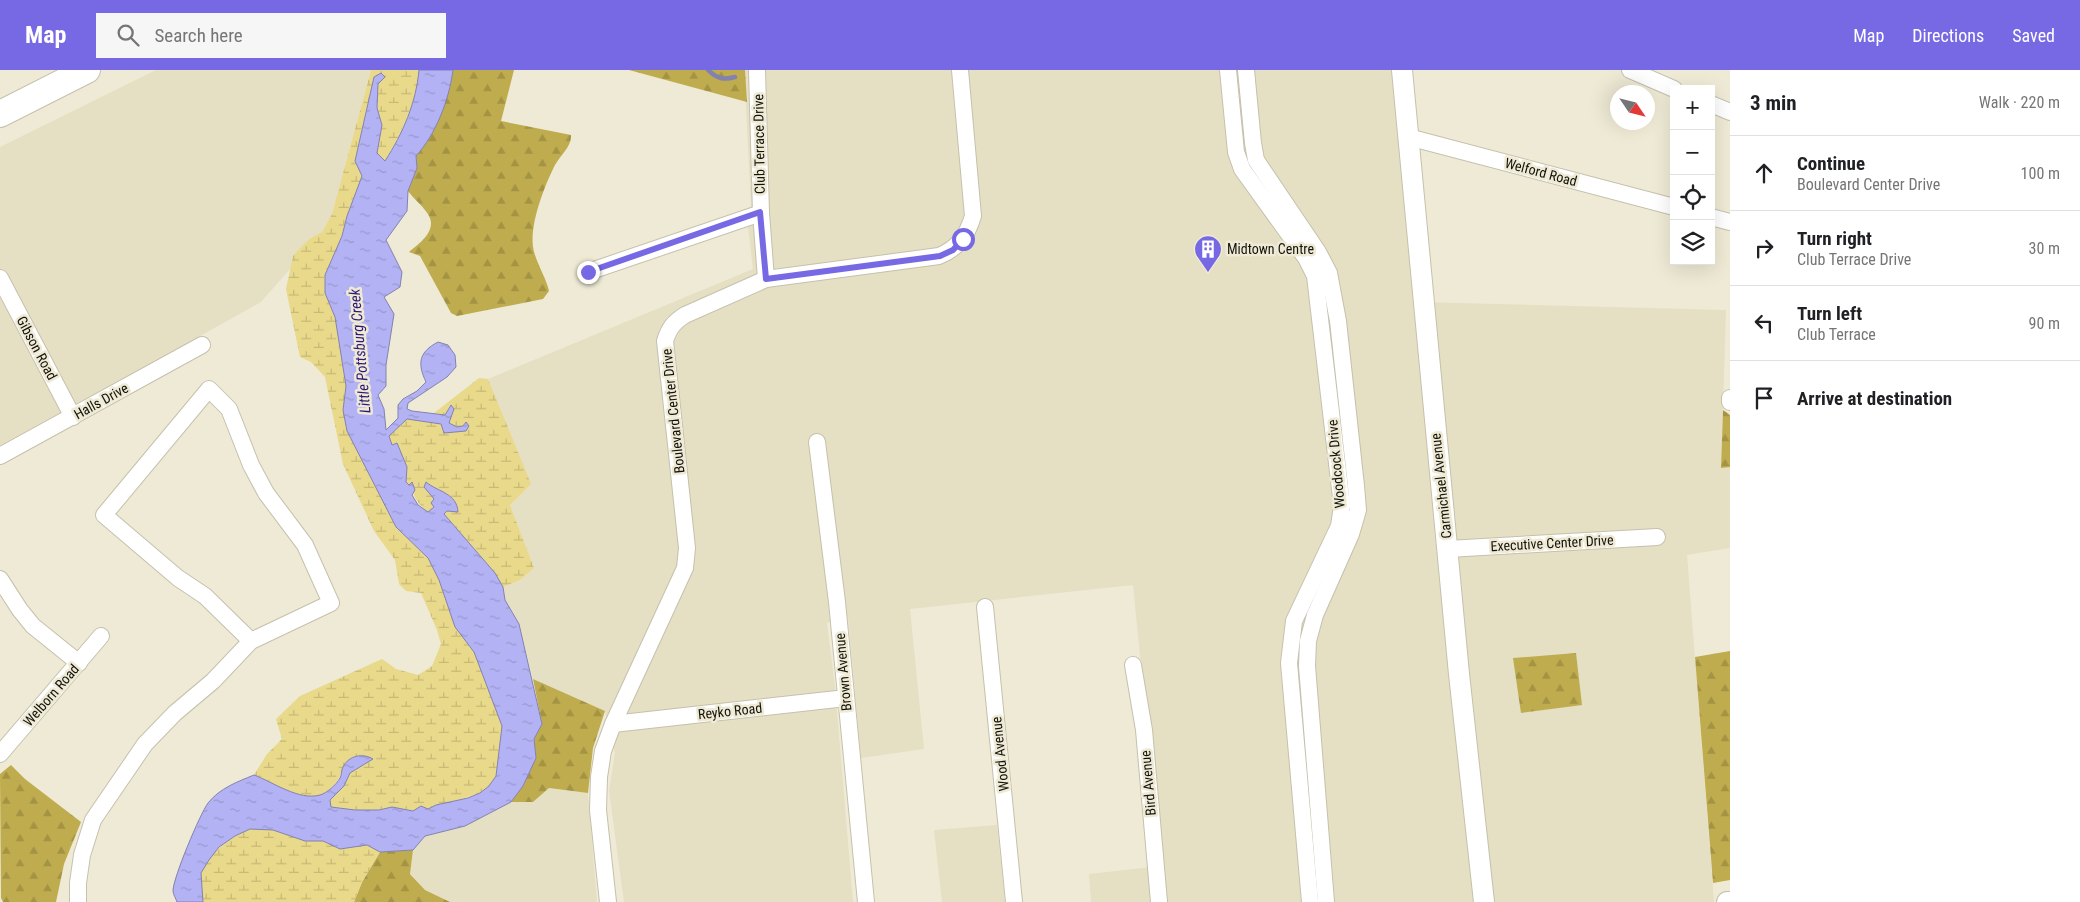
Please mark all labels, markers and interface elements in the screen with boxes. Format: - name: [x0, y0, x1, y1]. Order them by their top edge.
- search box: [96, 13, 446, 58]
- text: Map: [25, 21, 66, 49]
- icon: search: [114, 21, 142, 49]
- text: Search here: [154, 24, 243, 47]
- text: Map: [1853, 25, 1884, 46]
- text: Directions: [1912, 25, 1984, 46]
- text: Saved: [2012, 25, 2055, 46]
- north arrow: [1610, 85, 1655, 130]
- map controls: [1670, 85, 1715, 265]
- button: +: [1670, 85, 1715, 130]
- text: 3 min: [1750, 91, 1797, 115]
- street label: Club Terrace Drive: [750, 93, 768, 194]
- text: Walk · 220 m: [1979, 93, 2060, 112]
- button: −: [1670, 130, 1715, 175]
- text: Continue: [1797, 152, 1865, 175]
- street label: Welford Road: [1503, 155, 1579, 189]
- icon: ahead: [1750, 159, 1778, 187]
- text: 100 m: [2021, 164, 2060, 183]
- button: locate: [1670, 175, 1715, 220]
- text: Boulevard Center Drive: [1797, 175, 1940, 194]
- button: layers: [1670, 220, 1715, 265]
- text: Turn right: [1797, 227, 1872, 250]
- route start: [952, 228, 975, 251]
- building icon: Midtown Centre: [1193, 234, 1223, 273]
- icon: right: [1750, 234, 1778, 262]
- text: 30 m: [2028, 239, 2060, 258]
- place label: Midtown Centre: [1227, 241, 1314, 257]
- text: Club Terrace Drive: [1797, 250, 1911, 269]
- route end: [577, 261, 600, 284]
- water label: Little Pottsburg Creek: [346, 288, 374, 414]
- text: Turn left: [1797, 302, 1862, 325]
- icon: left: [1750, 309, 1778, 337]
- street label: Gibson Road: [14, 313, 60, 383]
- text: 90 m: [2028, 314, 2060, 333]
- text: Club Terrace: [1797, 325, 1876, 344]
- street label: Boulevard Center Drive: [658, 347, 688, 474]
- street label: Halls Drive: [71, 379, 131, 422]
- icon: arrive: [1750, 384, 1778, 412]
- text: Arrive at destination: [1797, 387, 1952, 410]
- street label: Woodcock Drive: [1324, 419, 1348, 509]
- street label: Carmichael Avenue: [1427, 432, 1454, 539]
- street label: Executive Center Drive: [1490, 532, 1614, 554]
- street label: Brown Avenue: [832, 632, 854, 712]
- street label: Welborn Road: [20, 661, 82, 729]
- street label: Reyko Road: [697, 700, 763, 722]
- street label: Wood Avenue: [988, 715, 1012, 792]
- street label: Bird Avenue: [1137, 749, 1159, 816]

